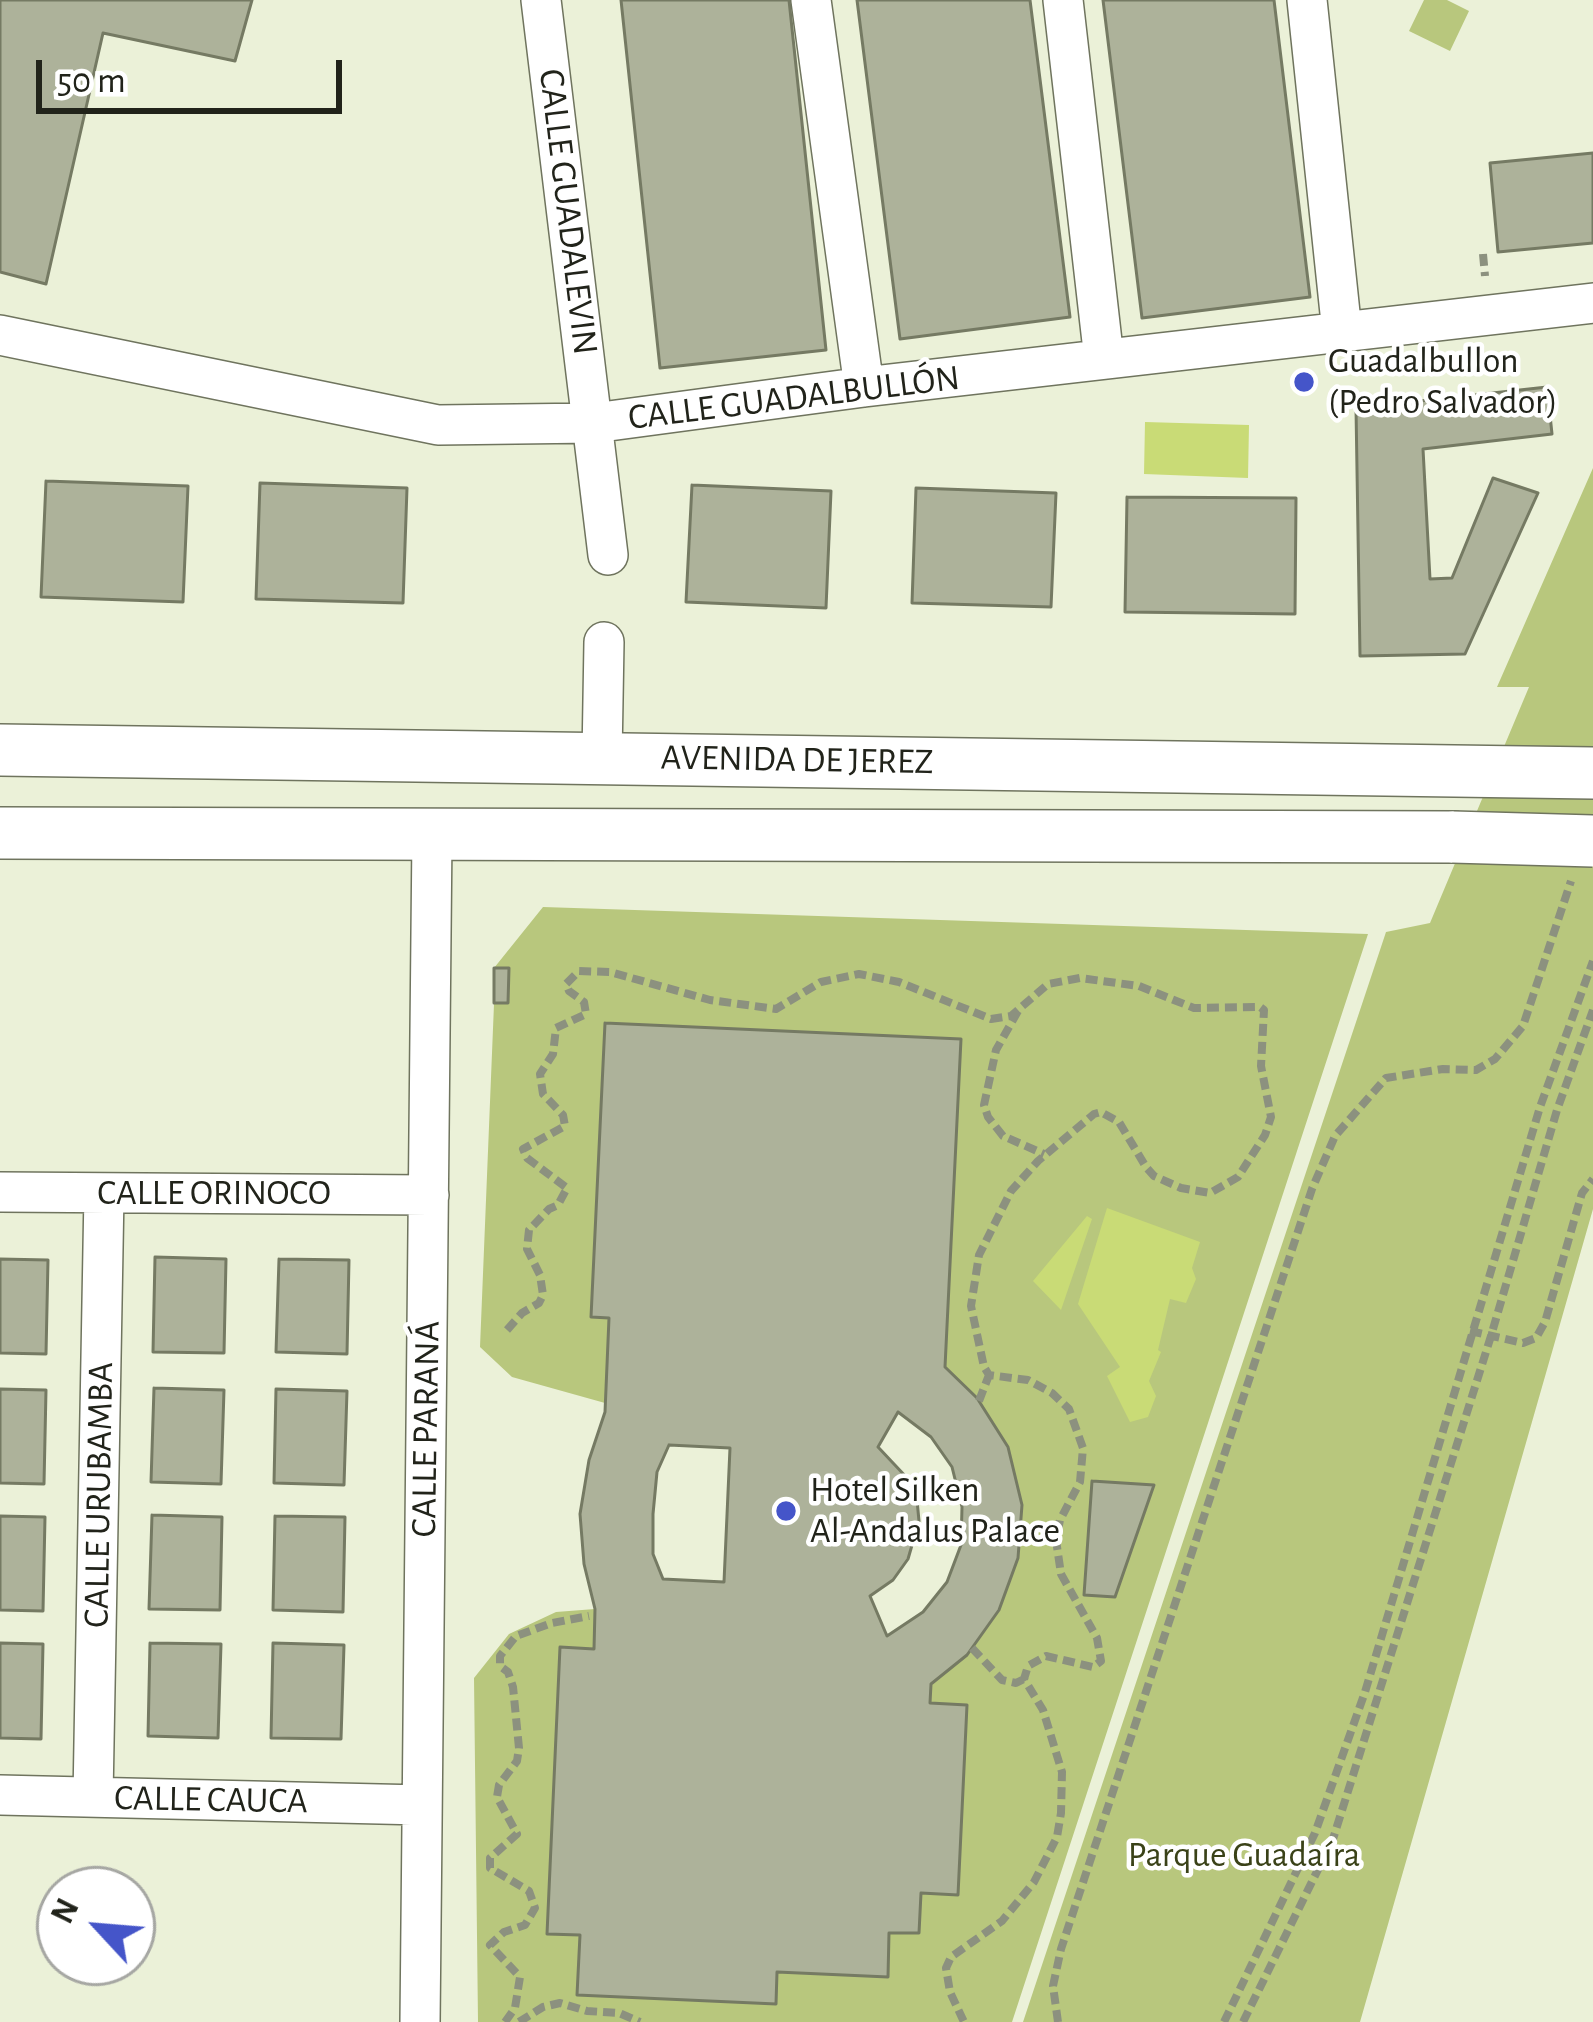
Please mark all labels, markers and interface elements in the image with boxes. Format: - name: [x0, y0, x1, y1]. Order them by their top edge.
- scale bar: [42, 36, 348, 110]
- text: 50 m: [57, 63, 126, 99]
- street label: CALLE GUADALEVIN: [529, 67, 607, 357]
- place label: Guadalbullon (Pedro Salvador): [1328, 339, 1558, 424]
- street label: CALLE GUADALBULLÓN: [626, 356, 962, 440]
- marker: Guadalbullon (Pedro Salvador): [1291, 369, 1317, 395]
- street label: AVENIDA DE JEREZ: [660, 736, 934, 784]
- street label: CALLE ORINOCO: [97, 1171, 331, 1215]
- street label: CALLE PARANÁ: [403, 1320, 449, 1538]
- street label: CALLE URUBAMBA: [75, 1362, 123, 1628]
- place label: Hotel Silken Al-Andalus Palace: [810, 1468, 1060, 1553]
- marker: Hotel Silken Al-Andalus Palace: [773, 1498, 799, 1524]
- street label: CALLE CAUCA: [114, 1777, 308, 1823]
- park label: Parque Guadaíra: [1128, 1833, 1360, 1877]
- north arrow: [36, 1866, 156, 1986]
- text: N: [46, 1894, 86, 1929]

